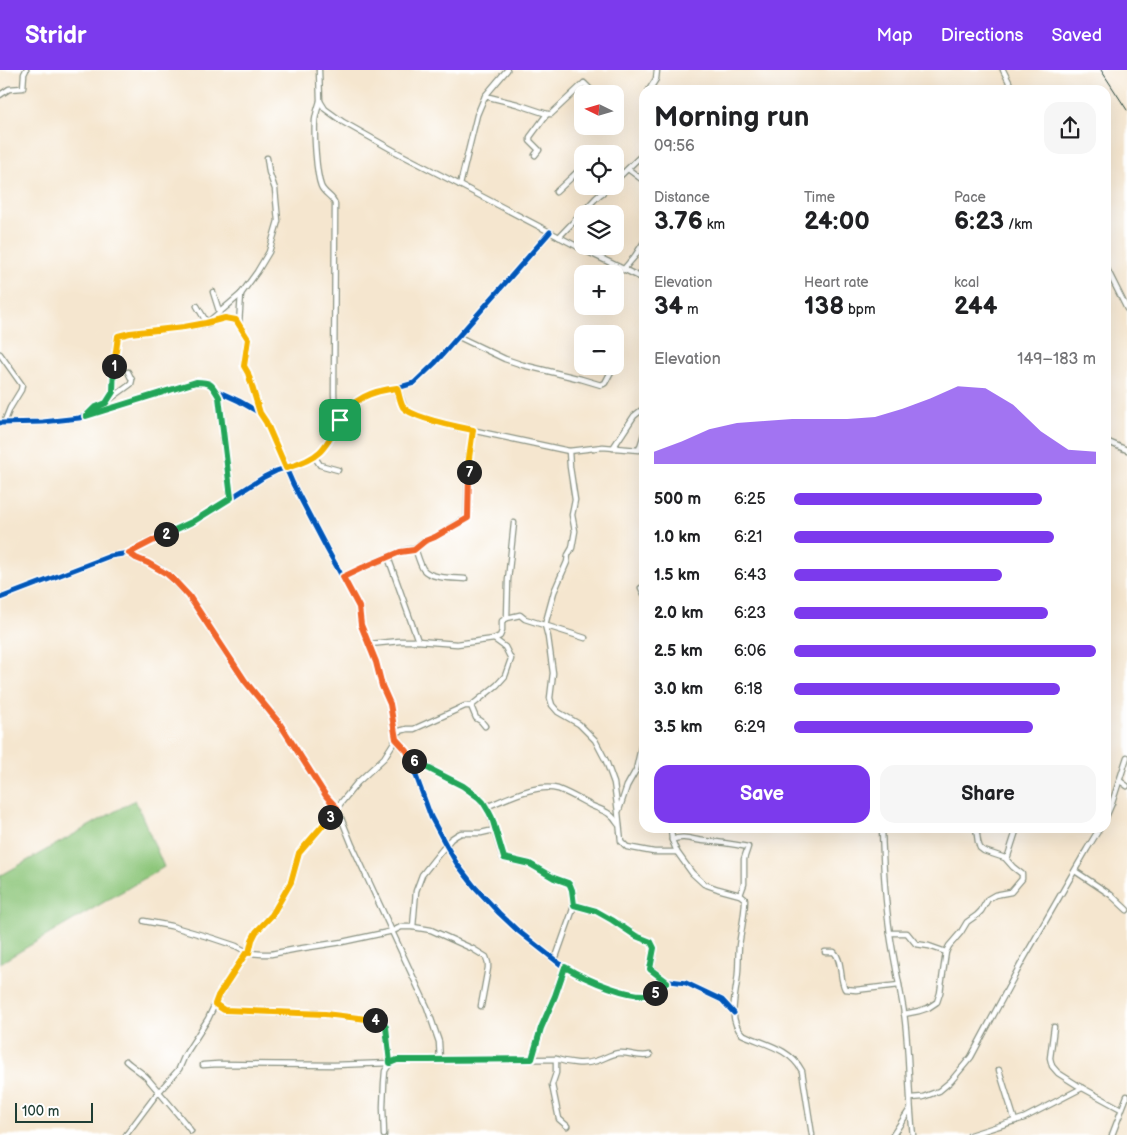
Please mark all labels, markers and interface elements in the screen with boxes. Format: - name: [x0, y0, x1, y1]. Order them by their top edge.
- text: Stridr: [25, 21, 87, 50]
- text: Map: [877, 25, 913, 46]
- text: Directions: [941, 25, 1023, 46]
- text: Saved: [1051, 25, 1102, 46]
- north arrow: [574, 85, 624, 135]
- map controls: [574, 85, 624, 375]
- text: Morning run: [654, 101, 809, 134]
- button: share: [1044, 102, 1096, 154]
- text: 09:56: [654, 137, 695, 156]
- button: locate: [574, 145, 624, 195]
- text: Distance: [654, 189, 710, 206]
- text: Time: [804, 189, 835, 206]
- text: Pace: [954, 189, 986, 206]
- button: layers: [574, 205, 624, 255]
- text: 3.76: [654, 206, 703, 237]
- text: 24:00: [804, 206, 870, 237]
- text: 6:23: [954, 206, 1004, 237]
- text: km: [703, 216, 725, 233]
- text: /km: [1004, 216, 1033, 233]
- button: +: [574, 265, 624, 315]
- text: Elevation: [654, 274, 712, 291]
- text: Heart rate: [804, 274, 869, 291]
- text: kcal: [954, 274, 979, 291]
- text: 34: [654, 291, 683, 322]
- text: 138: [804, 291, 844, 322]
- text: 244: [954, 291, 997, 322]
- text: m: [683, 301, 699, 318]
- text: bpm: [844, 301, 876, 318]
- button: −: [574, 325, 624, 375]
- text: Elevation: [654, 350, 721, 369]
- text: 149–183 m: [1017, 350, 1096, 369]
- pin: 1: [102, 354, 126, 378]
- text: 1: [112, 358, 117, 375]
- pin: [319, 399, 361, 441]
- icon: arrive: [326, 406, 354, 434]
- pin: 7: [456, 460, 482, 484]
- text: 7: [466, 464, 473, 481]
- text: 500 m: [654, 490, 701, 509]
- text: 6:25: [734, 490, 766, 509]
- pin: 2: [154, 522, 178, 546]
- text: 2: [162, 526, 171, 543]
- text: 1.0 km: [654, 528, 701, 547]
- text: 6:21: [734, 528, 762, 547]
- text: 1.5 km: [654, 566, 700, 585]
- text: 6:43: [734, 566, 767, 585]
- text: 2.0 km: [654, 604, 703, 623]
- text: 6:23: [734, 604, 766, 623]
- text: 2.5 km: [654, 642, 703, 661]
- text: 6:06: [734, 642, 766, 661]
- text: 3.0 km: [654, 680, 703, 699]
- text: 6:18: [734, 680, 763, 699]
- text: 3.5 km: [654, 718, 702, 737]
- text: 6:29: [734, 718, 766, 737]
- pin: 6: [402, 748, 426, 774]
- text: 6: [410, 753, 419, 770]
- button: Save: [654, 765, 870, 823]
- button: Share: [880, 765, 1096, 823]
- pin: 3: [318, 804, 342, 830]
- text: 3: [326, 809, 335, 826]
- pin: 5: [642, 980, 668, 1006]
- text: 5: [651, 985, 660, 1002]
- pin: 4: [362, 1008, 388, 1032]
- text: 4: [371, 1012, 380, 1029]
- scale bar: [15, 1100, 92, 1123]
- text: 100 m: [22, 1103, 59, 1120]

